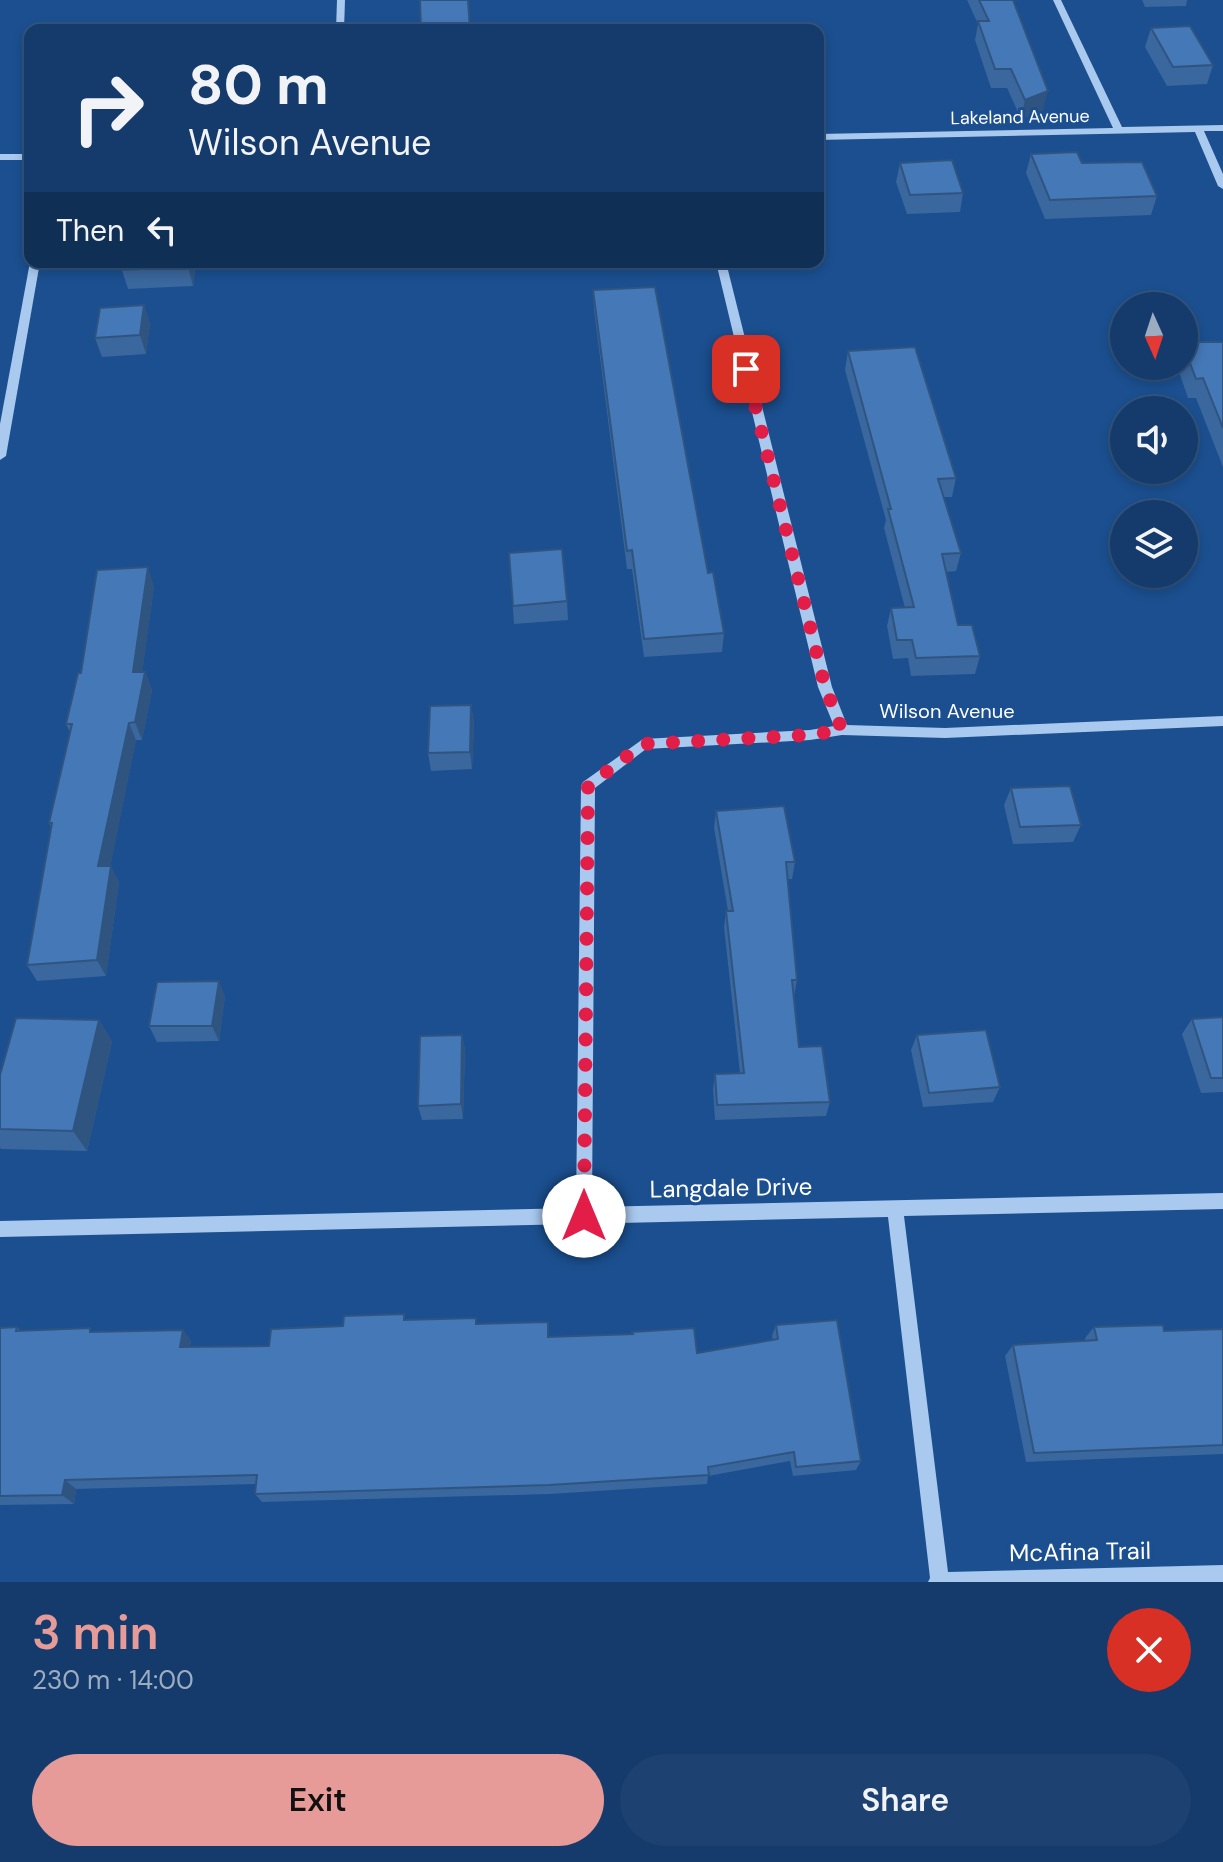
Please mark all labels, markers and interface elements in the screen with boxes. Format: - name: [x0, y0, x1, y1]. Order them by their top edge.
- text: 80 m: [188, 48, 329, 121]
- icon: right: [56, 56, 160, 160]
- street label: Lakeland Avenue: [950, 104, 1090, 130]
- text: Wilson Avenue: [188, 119, 432, 166]
- icon: left: [140, 208, 184, 252]
- text: Then: [56, 211, 124, 250]
- north arrow: [1110, 292, 1198, 380]
- map controls: [1110, 292, 1198, 588]
- pin: [712, 335, 780, 403]
- icon: arrive: [724, 347, 768, 391]
- button: sound: [1110, 396, 1198, 484]
- button: layers: [1110, 500, 1198, 588]
- street label: Wilson Avenue: [879, 698, 1015, 724]
- street label: Langdale Drive: [649, 1171, 813, 1204]
- position arrow: [542, 1174, 626, 1258]
- street label: McAfina Trail: [1009, 1535, 1151, 1568]
- text: 3 min: [32, 1601, 159, 1664]
- button: close: [1107, 1608, 1191, 1692]
- text: 230 m · 14:00: [32, 1663, 194, 1697]
- button: Exit: [32, 1754, 604, 1846]
- button: Share: [620, 1754, 1191, 1846]

